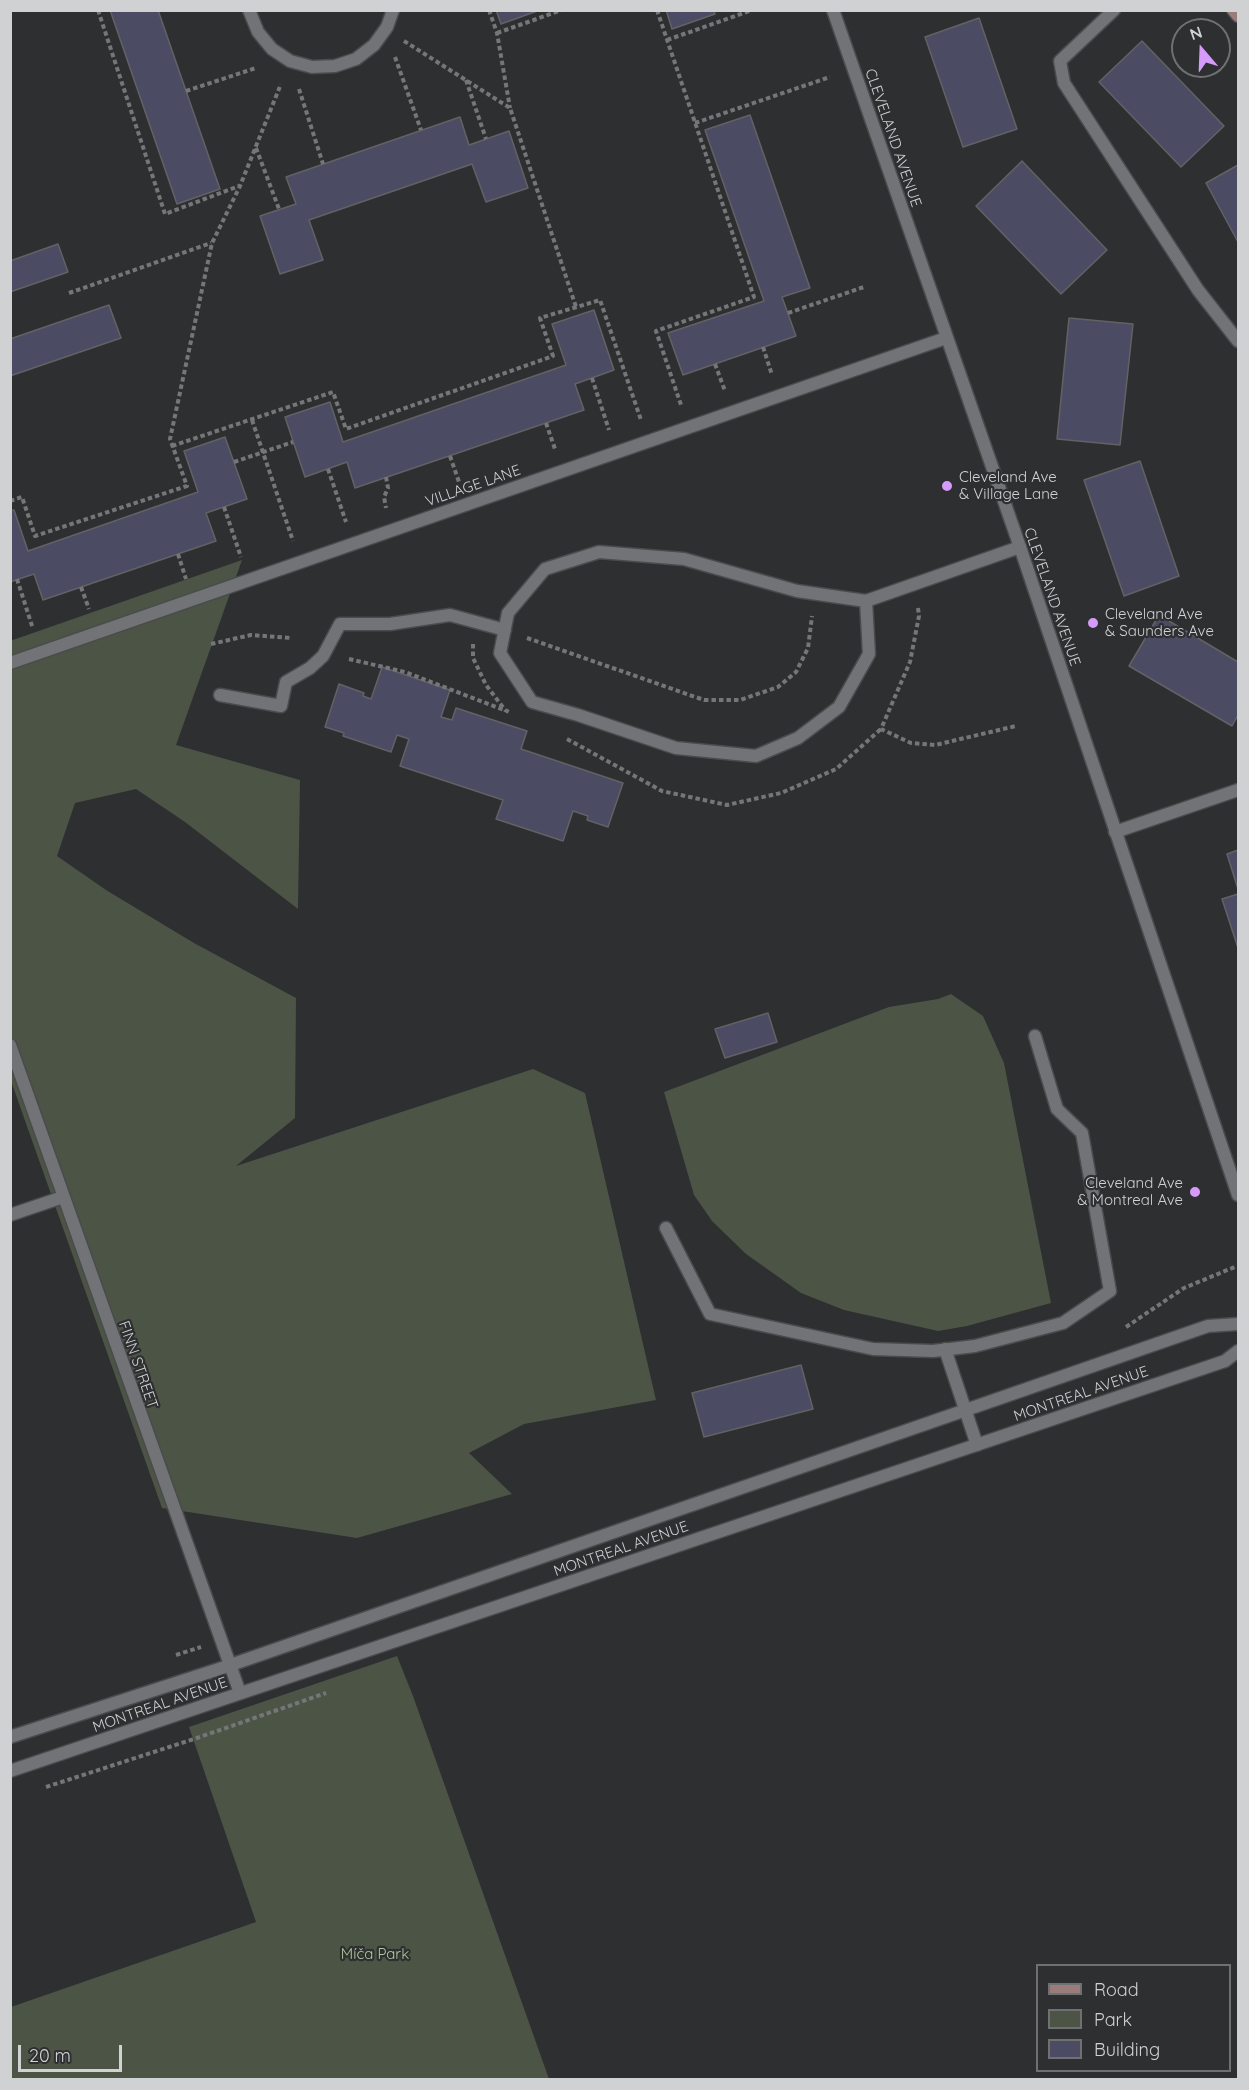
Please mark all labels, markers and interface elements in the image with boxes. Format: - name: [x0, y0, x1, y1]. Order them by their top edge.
- north arrow: [1171, 18, 1231, 78]
- text: N: [1187, 22, 1205, 44]
- street label: CLEVELAND AVENUE: [861, 66, 925, 210]
- street label: VILLAGE LANE: [423, 461, 523, 511]
- place label: Cleveland Ave & Village Lane: [959, 468, 1058, 503]
- marker: Cleveland Ave & Village Lane: [940, 479, 954, 493]
- street label: CLEVELAND AVENUE: [1020, 525, 1084, 669]
- place label: Cleveland Ave & Saunders Ave: [1105, 605, 1214, 640]
- marker: Cleveland Ave & Saunders Ave: [1086, 616, 1100, 630]
- place label: Cleveland Ave & Montreal Ave: [1077, 1174, 1183, 1209]
- marker: Cleveland Ave & Montreal Ave: [1188, 1185, 1202, 1199]
- street label: FINN STREET: [115, 1319, 161, 1411]
- street label: MONTREAL AVENUE: [1011, 1363, 1151, 1425]
- street label: MONTREAL AVENUE: [551, 1518, 691, 1580]
- street label: MONTREAL AVENUE: [90, 1674, 230, 1736]
- park label: Míča Park: [341, 1945, 409, 1963]
- legend: [1036, 1964, 1231, 2072]
- text: Road: [1094, 1978, 1139, 2001]
- text: Park: [1094, 2008, 1132, 2031]
- scale bar: [21, 2033, 124, 2071]
- text: Building: [1094, 2038, 1160, 2061]
- text: 20 m: [29, 2044, 71, 2067]

